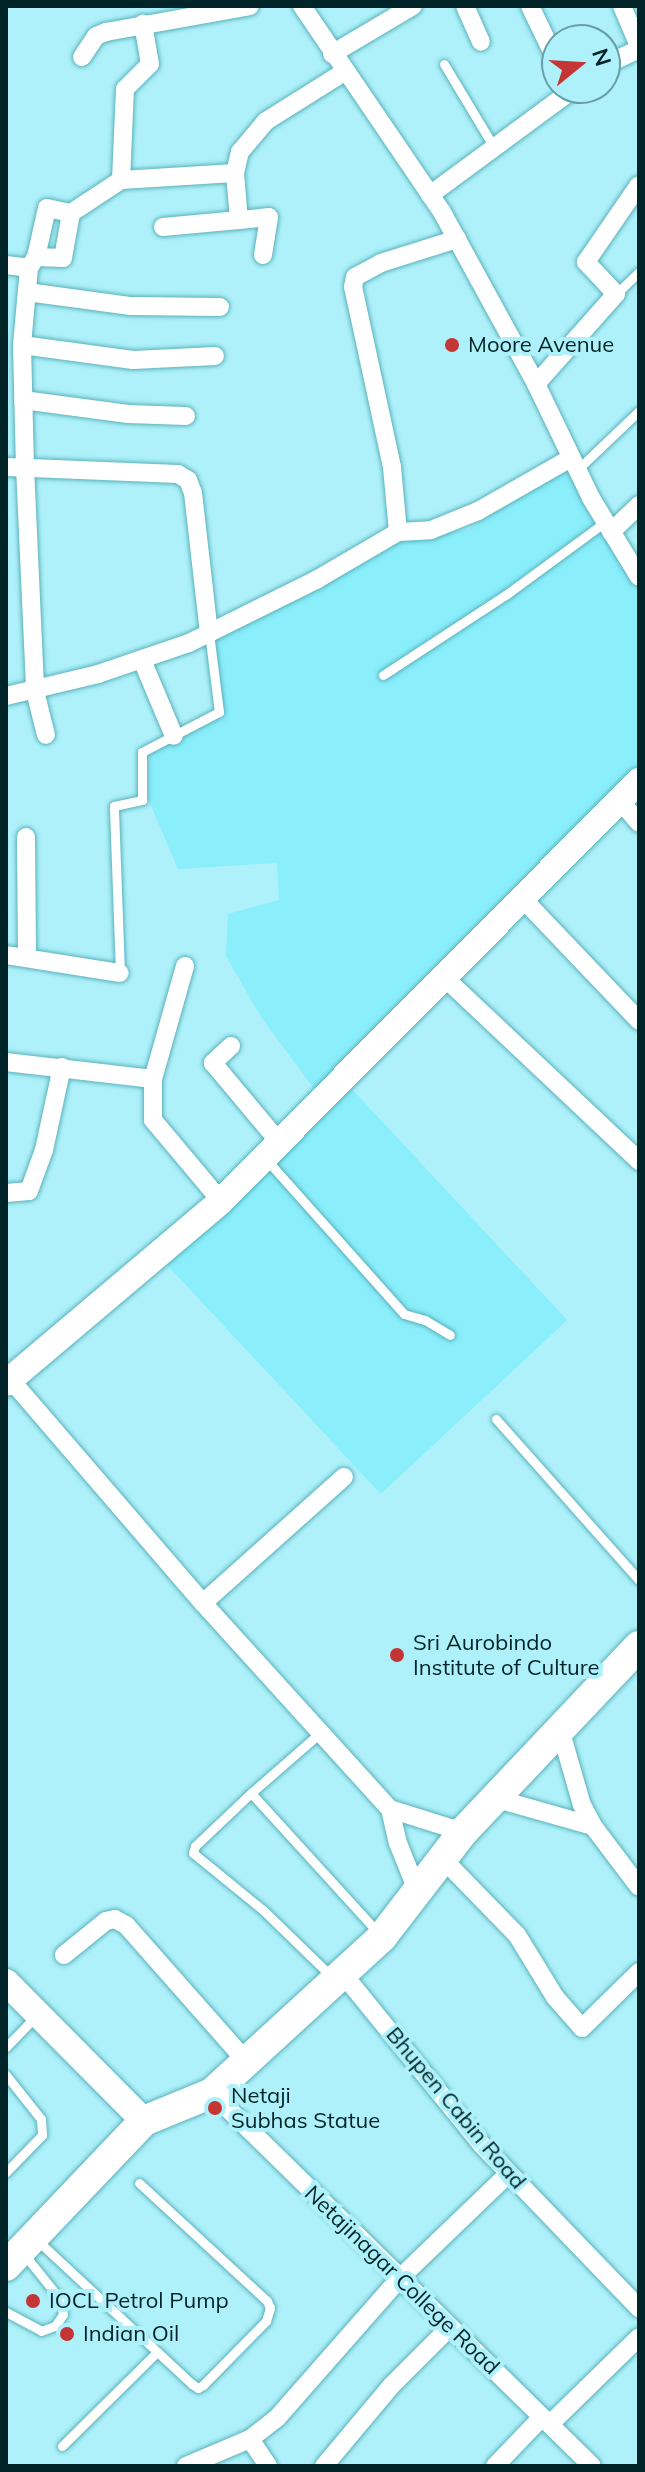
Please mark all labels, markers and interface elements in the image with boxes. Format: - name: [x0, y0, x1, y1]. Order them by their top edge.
- north arrow: [541, 24, 621, 104]
- text: N: [586, 45, 618, 69]
- place label: Moore Avenue: [468, 332, 614, 358]
- marker: Moore Avenue: [443, 336, 461, 354]
- place label: Sri Aurobindo Institute of Culture: [413, 1629, 600, 1680]
- marker: Sri Aurobindo Institute of Culture: [388, 1646, 406, 1664]
- street label: Bhupen Cabin Road: [381, 2022, 531, 2194]
- place label: Netaji Subhas Statue: [231, 2082, 380, 2134]
- marker: Netaji Subhas Statue: [206, 2099, 224, 2117]
- street label: Netajinagar College Road: [299, 2180, 505, 2380]
- place label: IOCL Petrol Pump: [49, 2288, 229, 2314]
- marker: IOCL Petrol Pump: [24, 2292, 42, 2310]
- place label: Indian Oil: [83, 2321, 179, 2347]
- marker: Indian Oil: [58, 2325, 76, 2343]

